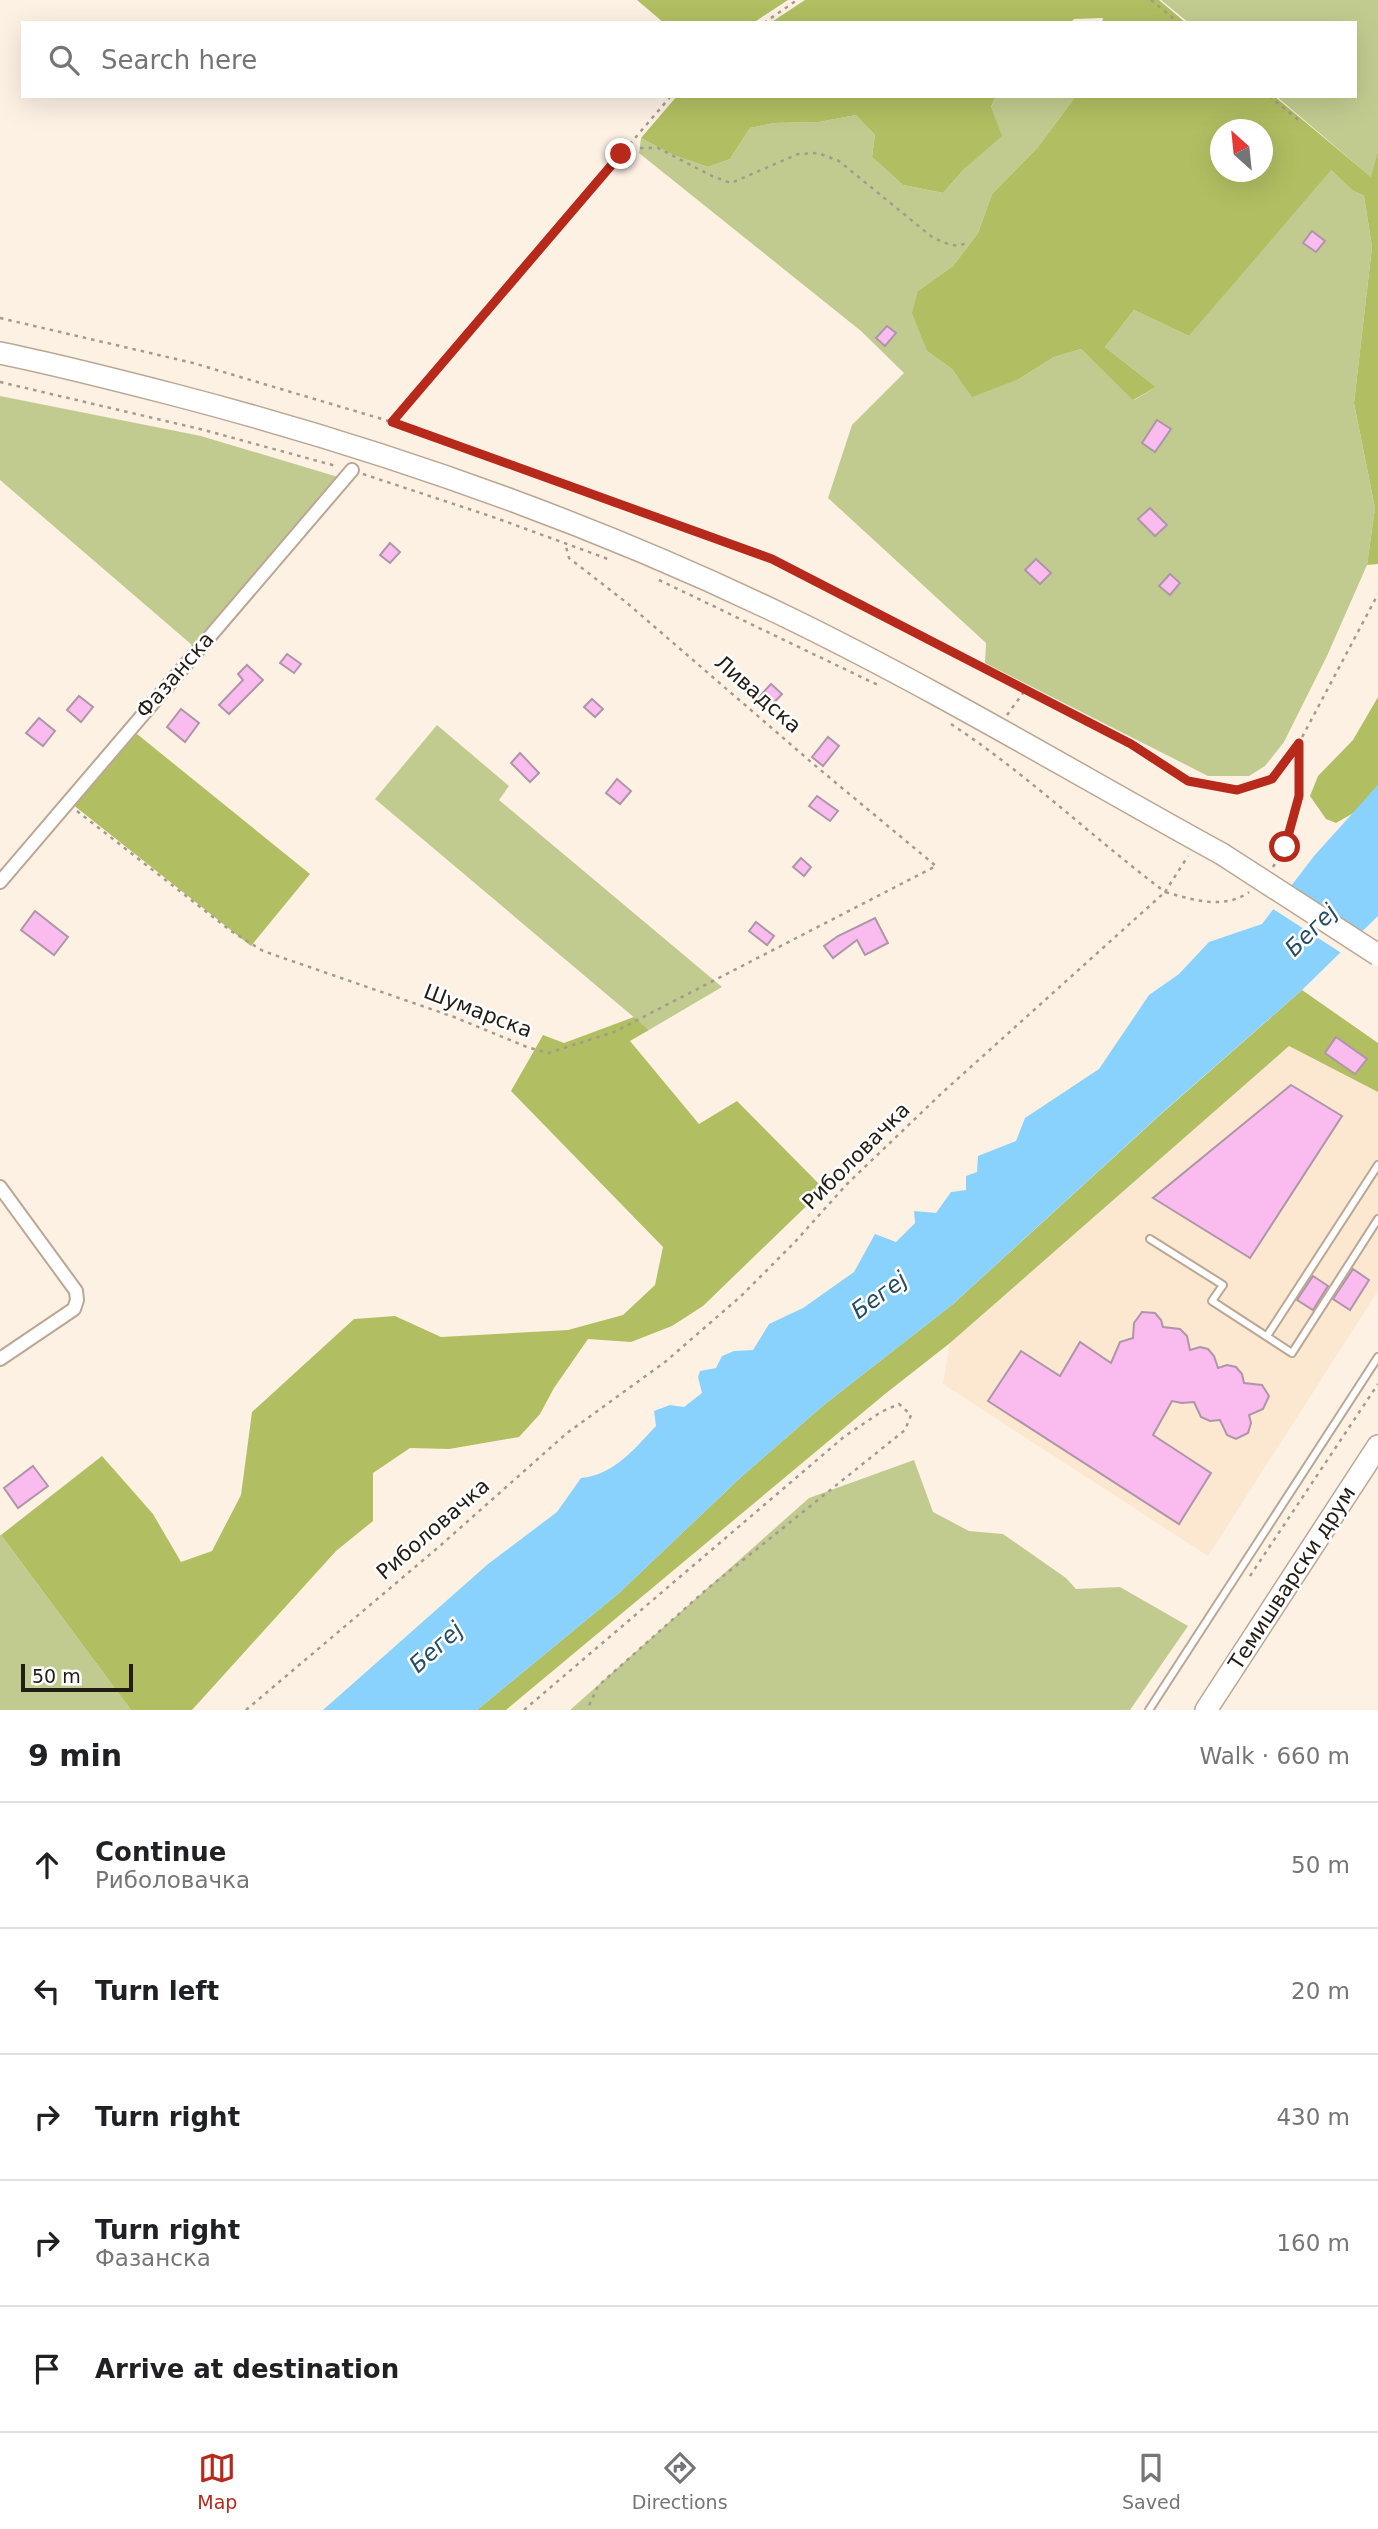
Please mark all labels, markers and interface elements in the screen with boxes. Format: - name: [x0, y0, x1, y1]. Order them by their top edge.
- search box: [21, 21, 1357, 98]
- icon: search: [45, 41, 83, 79]
- text: Search here: [101, 45, 257, 75]
- north arrow: [1210, 119, 1273, 182]
- route end: [605, 138, 636, 169]
- street label: Фазанска: [131, 627, 219, 723]
- street label: Ливадска: [710, 650, 806, 738]
- route start: [1269, 831, 1300, 862]
- water label: Бегеј: [1280, 898, 1343, 961]
- street label: Шумарска: [420, 979, 536, 1043]
- street label: Риболовачка: [797, 1097, 915, 1215]
- water label: Бегеј: [846, 1266, 912, 1324]
- street label: Риболовачка: [372, 1473, 494, 1585]
- street label: Темишварски друм: [1223, 1482, 1360, 1675]
- water label: Бегеј: [404, 1616, 468, 1678]
- scale bar: [21, 1661, 133, 1693]
- text: 50 m: [32, 1665, 81, 1687]
- text: 9 min: [28, 1738, 122, 1773]
- text: Walk · 660 m: [1199, 1743, 1350, 1769]
- text: Continue: [95, 1837, 226, 1867]
- icon: ahead: [28, 1846, 66, 1884]
- text: 50 m: [1291, 1852, 1350, 1878]
- text: Риболовачка: [95, 1867, 250, 1893]
- icon: left: [28, 1972, 66, 2010]
- text: Turn left: [95, 1976, 219, 2006]
- text: 20 m: [1291, 1978, 1350, 2004]
- icon: right: [28, 2098, 66, 2136]
- text: Turn right: [95, 2102, 240, 2132]
- text: 430 m: [1276, 2104, 1350, 2130]
- text: Turn right: [95, 2215, 240, 2245]
- icon: right: [28, 2224, 66, 2262]
- text: 160 m: [1276, 2230, 1350, 2256]
- text: Фазанска: [95, 2245, 211, 2271]
- icon: arrive: [28, 2350, 66, 2388]
- text: Arrive at destination: [95, 2354, 399, 2384]
- tab: Map: [197, 2449, 237, 2513]
- tab: Directions: [632, 2449, 728, 2513]
- tab: Saved: [1122, 2449, 1181, 2513]

